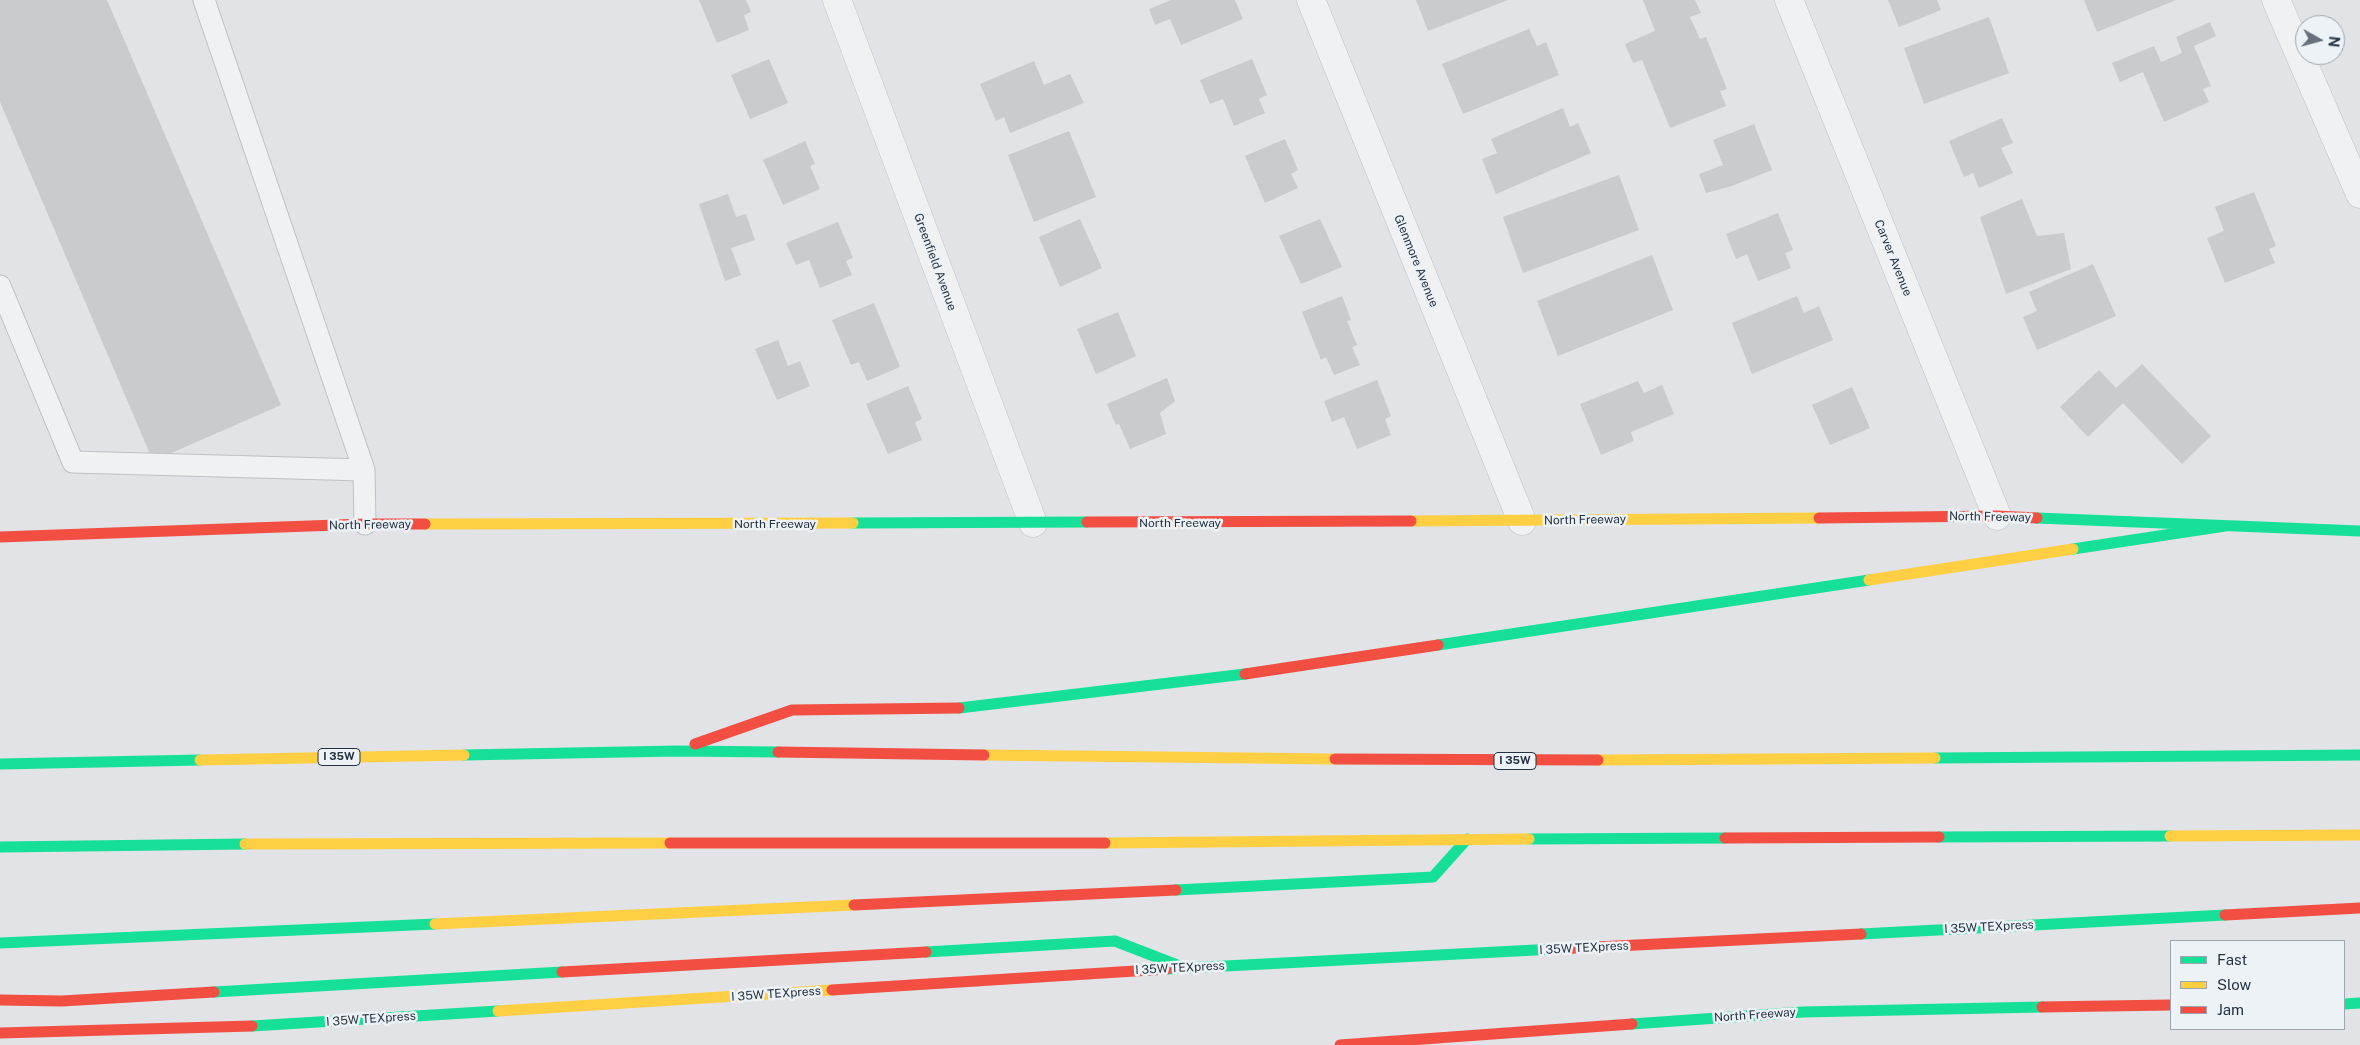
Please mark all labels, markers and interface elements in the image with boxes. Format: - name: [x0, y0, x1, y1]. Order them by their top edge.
- north arrow: [2295, 15, 2345, 65]
- text: N: [2325, 35, 2343, 48]
- street label: Greenfield Avenue: [911, 211, 959, 313]
- street label: Glenmore Avenue: [1391, 213, 1441, 309]
- street label: Carver Avenue: [1871, 218, 1915, 298]
- street label: North Freeway: [1949, 509, 2031, 525]
- street label: North Freeway: [1544, 512, 1626, 528]
- street label: North Freeway: [1139, 516, 1221, 530]
- street label: North Freeway: [329, 517, 411, 533]
- street label: North Freeway: [734, 517, 816, 531]
- road number: I 35W: [318, 749, 360, 766]
- road number: I 35W: [1494, 752, 1536, 769]
- street label: I 35W TEXpress: [1944, 917, 2034, 937]
- street label: I 35W TEXpress: [1539, 938, 1629, 958]
- legend: [2170, 940, 2345, 1030]
- text: Fast: [2217, 951, 2247, 968]
- street label: I 35W TEXpress: [1135, 958, 1225, 978]
- text: Slow: [2217, 976, 2251, 993]
- street label: I 35W TEXpress: [731, 984, 821, 1004]
- text: Jam: [2217, 1001, 2244, 1018]
- street label: North Freeway: [1714, 1005, 1796, 1025]
- street label: I 35W TEXpress: [326, 1009, 416, 1029]

